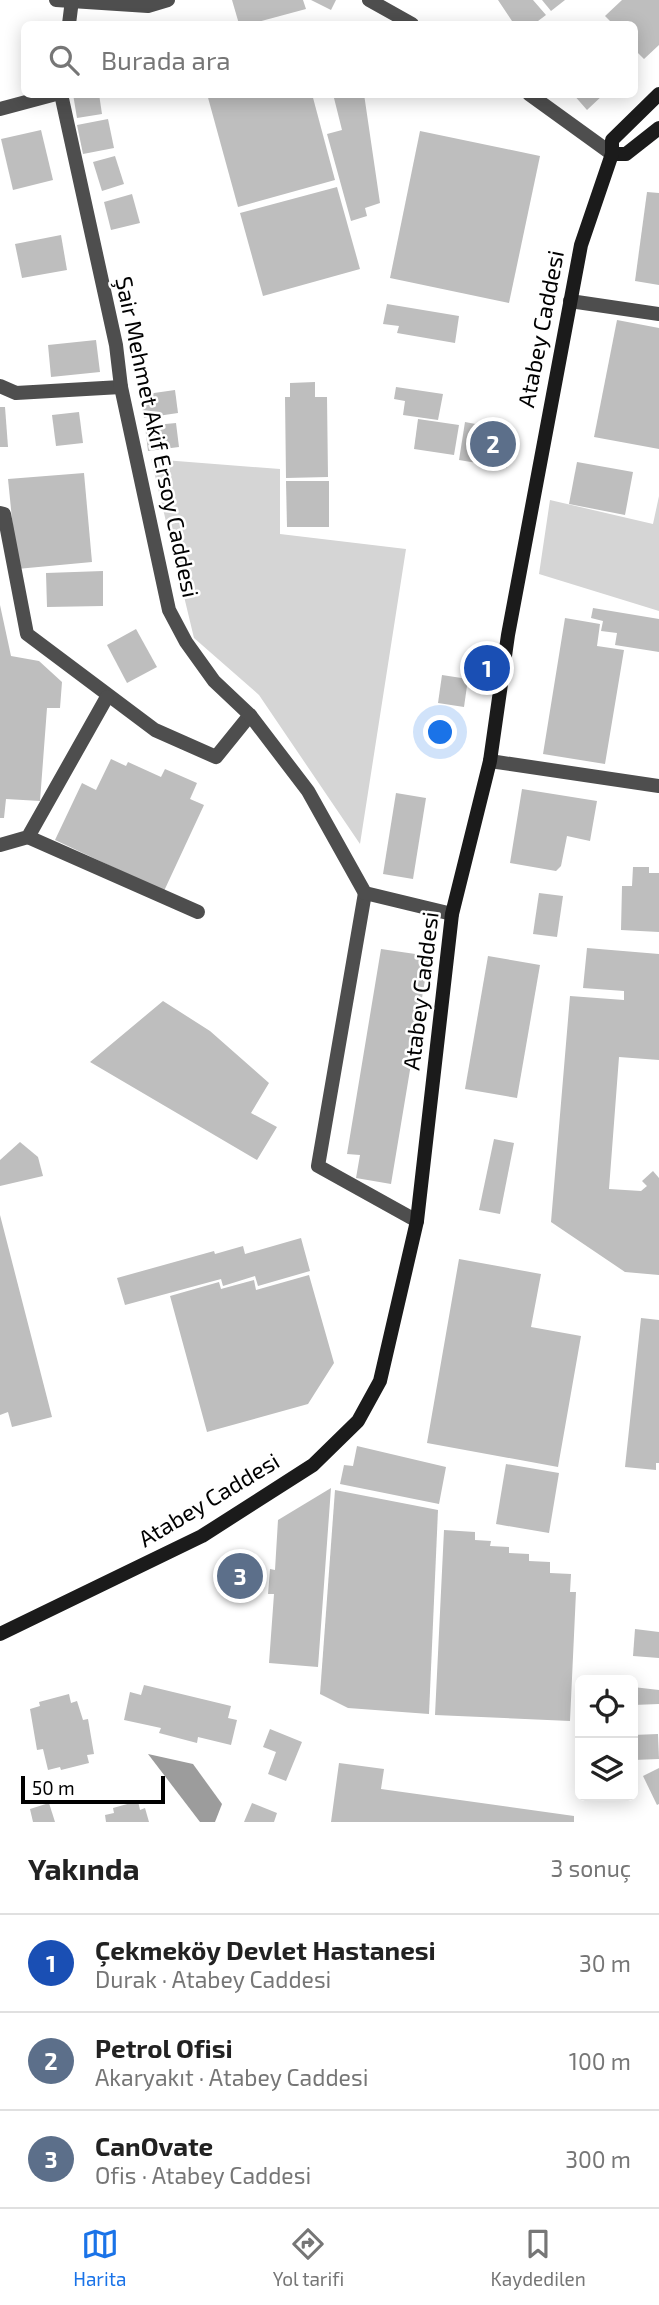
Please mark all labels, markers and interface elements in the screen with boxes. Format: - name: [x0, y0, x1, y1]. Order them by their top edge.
- search box: [21, 21, 638, 98]
- icon: search: [45, 41, 83, 79]
- text: Burada ara: [101, 44, 231, 75]
- street label: Atabey Caddesi: [511, 248, 569, 410]
- street label: Şair Mehmet Akif Ersoy Caddesi: [109, 274, 206, 600]
- pin: 2: [470, 418, 516, 470]
- pin: 1: [464, 642, 510, 694]
- your location: [423, 715, 457, 749]
- street label: Atabey Caddesi: [396, 910, 444, 1072]
- street label: Atabey Caddesi: [133, 1446, 284, 1552]
- pin: 3: [217, 1550, 263, 1602]
- map controls: [575, 1675, 638, 1801]
- button: locate: [575, 1675, 638, 1738]
- button: layers: [575, 1738, 638, 1801]
- scale bar: [21, 1773, 164, 1805]
- text: 50 m: [32, 1776, 75, 1799]
- text: Yakında: [28, 1850, 140, 1886]
- text: 3 sonuç: [551, 1854, 631, 1882]
- text: Çekmeköy Devlet Hastanesi: [95, 1934, 436, 1965]
- text: 1: [46, 1949, 56, 1977]
- text: 30 m: [579, 1949, 631, 1977]
- text: Durak · Atabey Caddesi: [95, 1965, 331, 1993]
- text: Petrol Ofisi: [95, 2032, 233, 2063]
- text: 2: [44, 2047, 58, 2075]
- text: 100 m: [569, 2047, 631, 2075]
- text: Akaryakıt · Atabey Caddesi: [95, 2063, 368, 2091]
- text: CanOvate: [95, 2130, 213, 2161]
- text: 3: [44, 2145, 58, 2173]
- text: 300 m: [565, 2145, 631, 2173]
- text: Ofis · Atabey Caddesi: [95, 2161, 311, 2189]
- tab: Harita: [73, 2225, 126, 2290]
- tab: Yol tarifi: [273, 2225, 344, 2290]
- tab: Kaydedilen: [491, 2225, 586, 2290]

